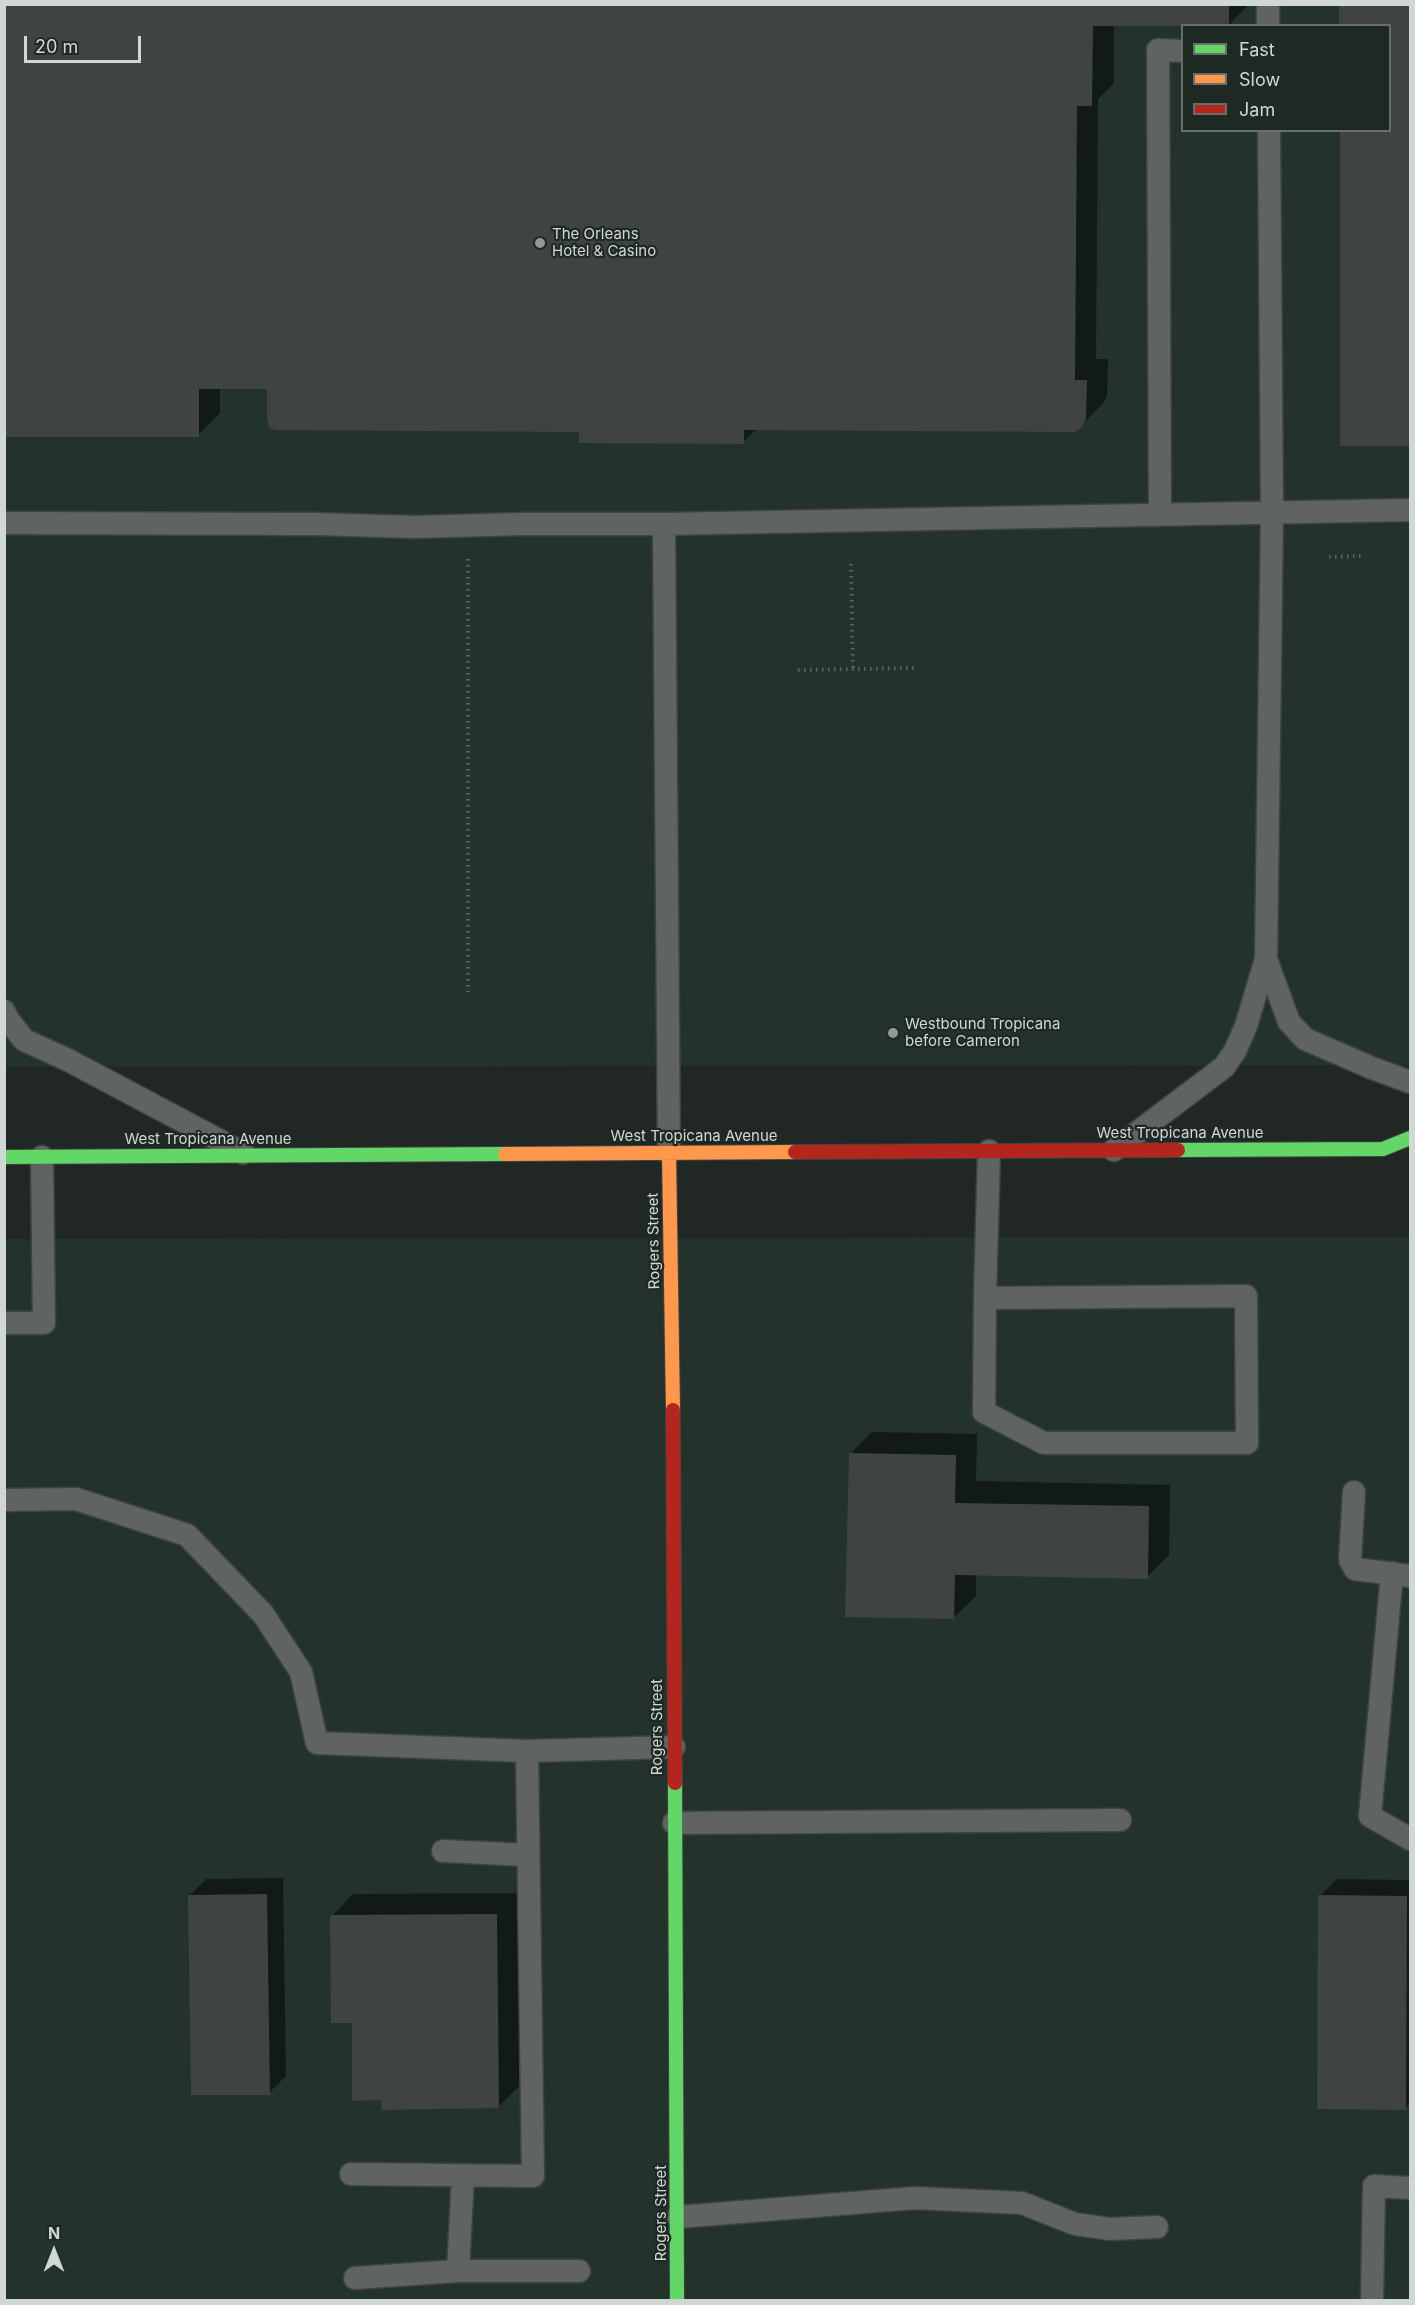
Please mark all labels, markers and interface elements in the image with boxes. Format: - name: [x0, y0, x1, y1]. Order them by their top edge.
- scale bar: [27, 24, 144, 62]
- legend: [1181, 24, 1391, 132]
- text: 20 m: [35, 36, 78, 57]
- text: Fast: [1239, 39, 1275, 60]
- text: Slow: [1239, 69, 1280, 90]
- text: Jam: [1239, 99, 1275, 120]
- place label: The Orleans Hotel & Casino: [552, 225, 656, 260]
- marker: The Orleans Hotel & Casino: [533, 236, 547, 250]
- place label: Westbound Tropicana before Cameron: [905, 1015, 1060, 1050]
- marker: Westbound Tropicana before Cameron: [886, 1026, 900, 1040]
- street label: West Tropicana Avenue: [1096, 1124, 1264, 1142]
- street label: West Tropicana Avenue: [610, 1127, 778, 1145]
- street label: West Tropicana Avenue: [124, 1130, 292, 1148]
- street label: Rogers Street: [644, 1193, 664, 1289]
- street label: Rogers Street: [648, 1679, 666, 1775]
- street label: Rogers Street: [652, 2165, 670, 2261]
- north arrow: [24, 2221, 84, 2281]
- text: N: [48, 2223, 60, 2243]

